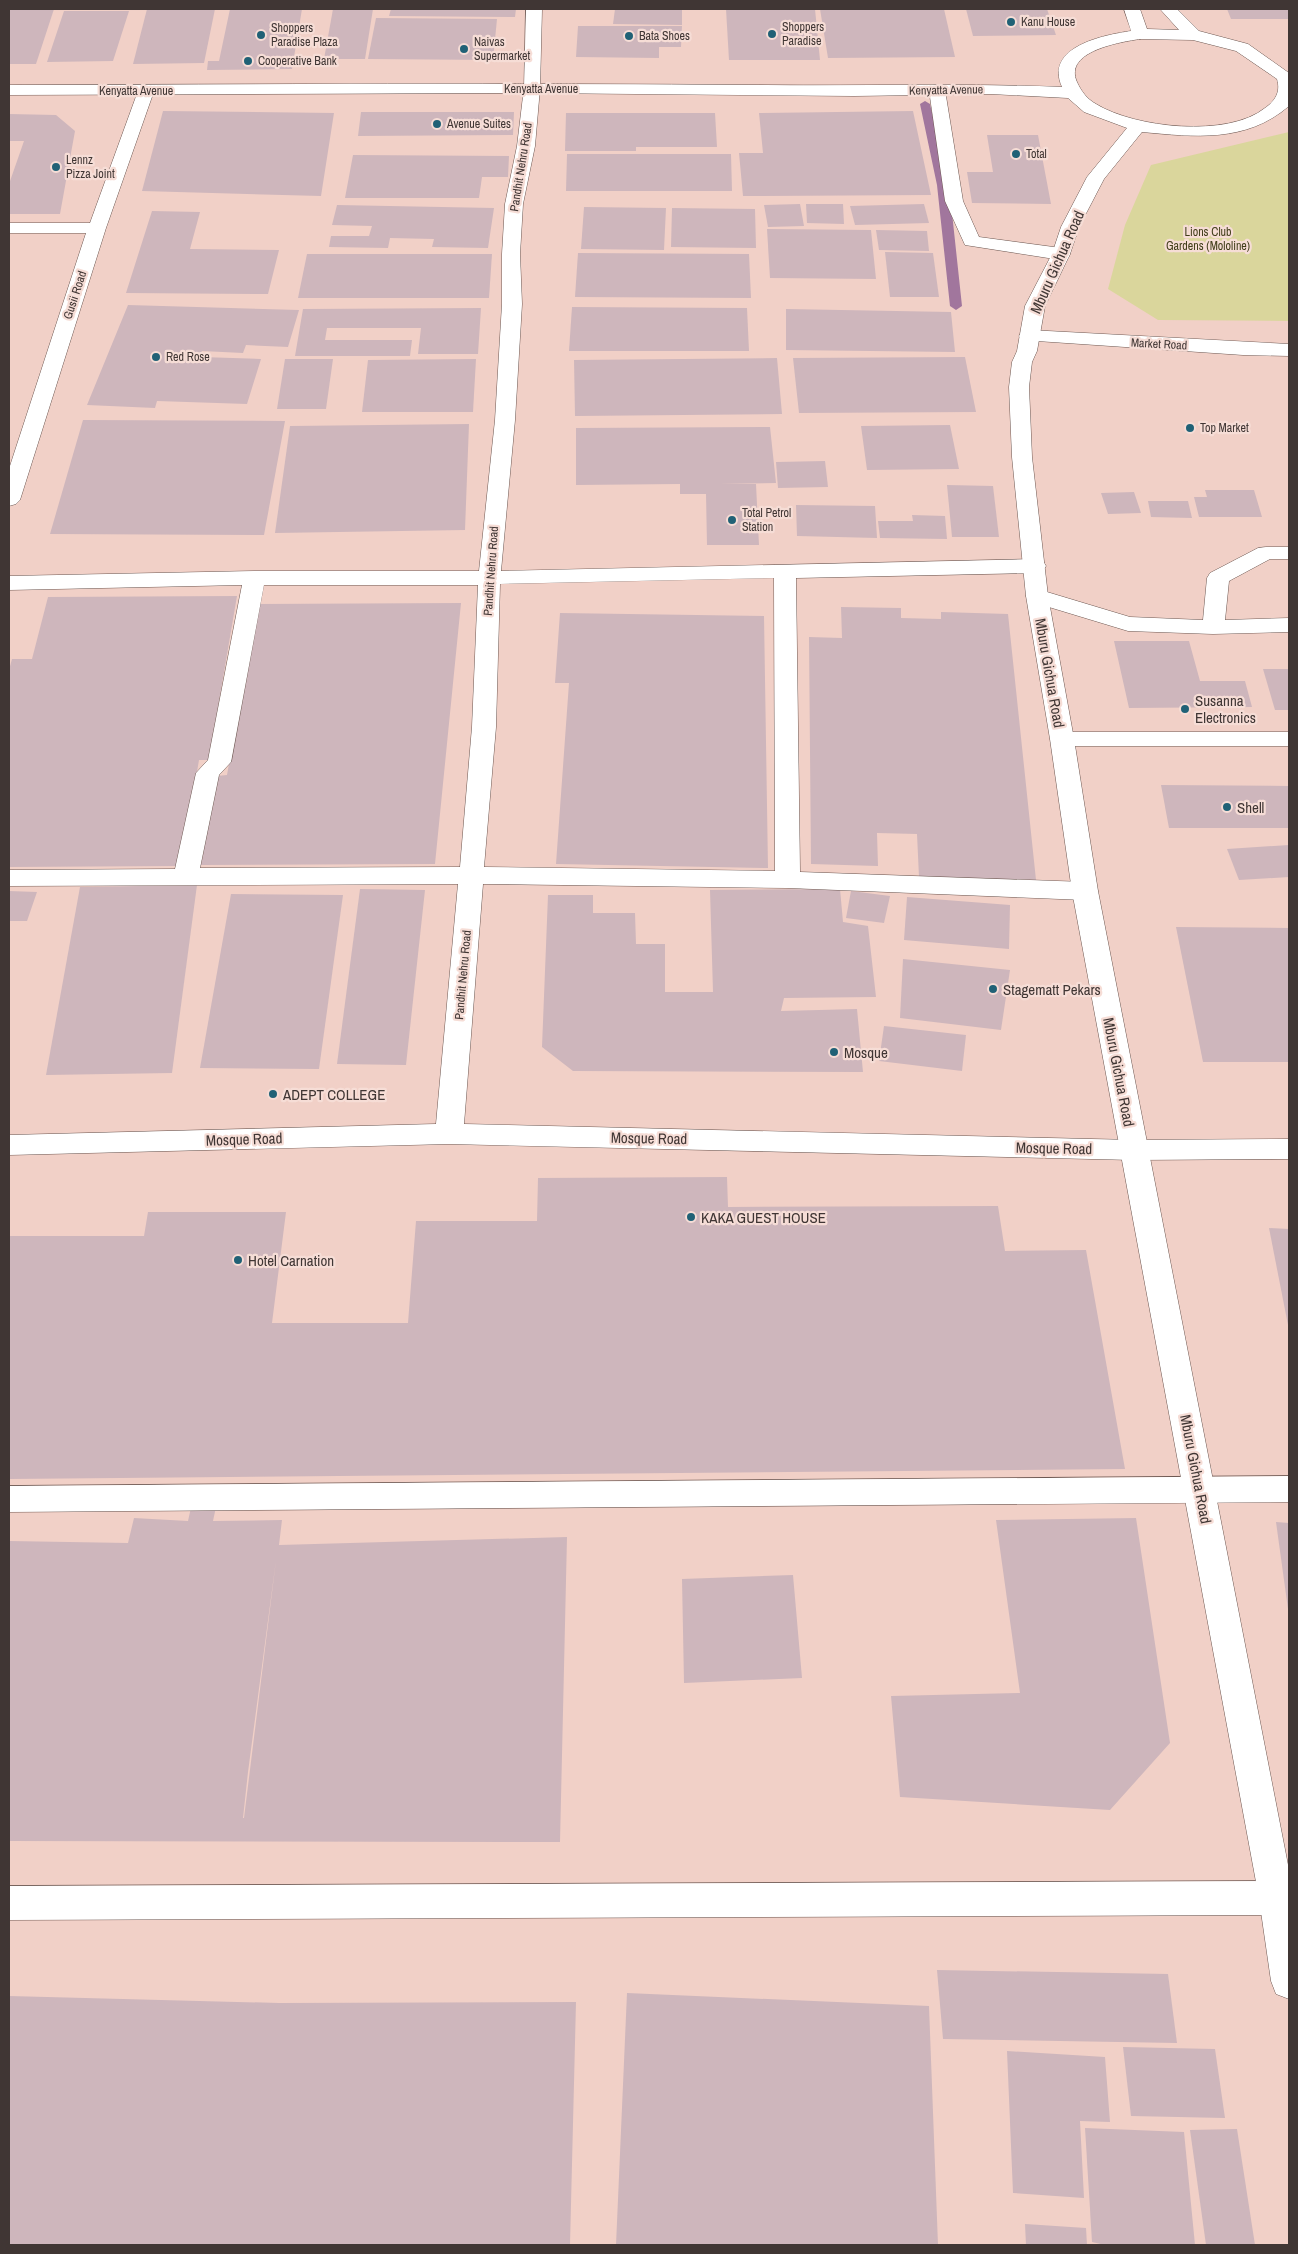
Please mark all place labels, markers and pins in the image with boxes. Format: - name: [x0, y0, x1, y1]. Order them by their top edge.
- place label: Kanu House: [1021, 14, 1075, 30]
- marker: Kanu House: [1005, 16, 1017, 28]
- place label: Shoppers Paradise: [782, 19, 824, 49]
- place label: Shoppers Paradise Plaza: [271, 20, 338, 50]
- place label: Bata Shoes: [639, 28, 690, 44]
- marker: Shoppers Paradise: [766, 28, 778, 40]
- marker: Shoppers Paradise Plaza: [255, 29, 267, 41]
- marker: Bata Shoes: [623, 30, 635, 42]
- place label: Naivas Supermarket: [474, 34, 531, 64]
- marker: Naivas Supermarket: [458, 43, 470, 55]
- place label: Cooperative Bank: [258, 53, 337, 69]
- marker: Cooperative Bank: [242, 55, 254, 67]
- place label: Avenue Suites: [446, 116, 511, 132]
- marker: Avenue Suites: [431, 118, 443, 130]
- place label: Total: [1026, 146, 1047, 162]
- marker: Total: [1010, 148, 1022, 160]
- place label: Lennz Pizza Joint: [66, 152, 115, 182]
- marker: Lennz Pizza Joint: [50, 161, 62, 173]
- place label: Red Rose: [166, 349, 210, 365]
- marker: Red Rose: [150, 351, 162, 363]
- place label: Top Market: [1200, 420, 1249, 436]
- marker: Top Market: [1184, 422, 1196, 434]
- place label: Total Petrol Station: [742, 505, 791, 535]
- marker: Total Petrol Station: [726, 514, 738, 526]
- place label: Susanna Electronics: [1195, 690, 1256, 728]
- marker: Susanna Electronics: [1179, 703, 1191, 715]
- place label: Shell: [1237, 797, 1264, 818]
- marker: Shell: [1221, 801, 1233, 813]
- place label: Stagematt Pekars: [1003, 979, 1101, 1000]
- marker: Stagematt Pekars: [987, 983, 999, 995]
- place label: Mosque: [844, 1042, 888, 1063]
- marker: Mosque: [828, 1046, 840, 1058]
- place label: ADEPT COLLEGE: [282, 1084, 385, 1105]
- marker: ADEPT COLLEGE: [267, 1088, 279, 1100]
- place label: KAKA GUEST HOUSE: [701, 1207, 826, 1228]
- marker: KAKA GUEST HOUSE: [685, 1211, 697, 1223]
- place label: Hotel Carnation: [248, 1250, 334, 1271]
- marker: Hotel Carnation: [232, 1254, 244, 1266]

